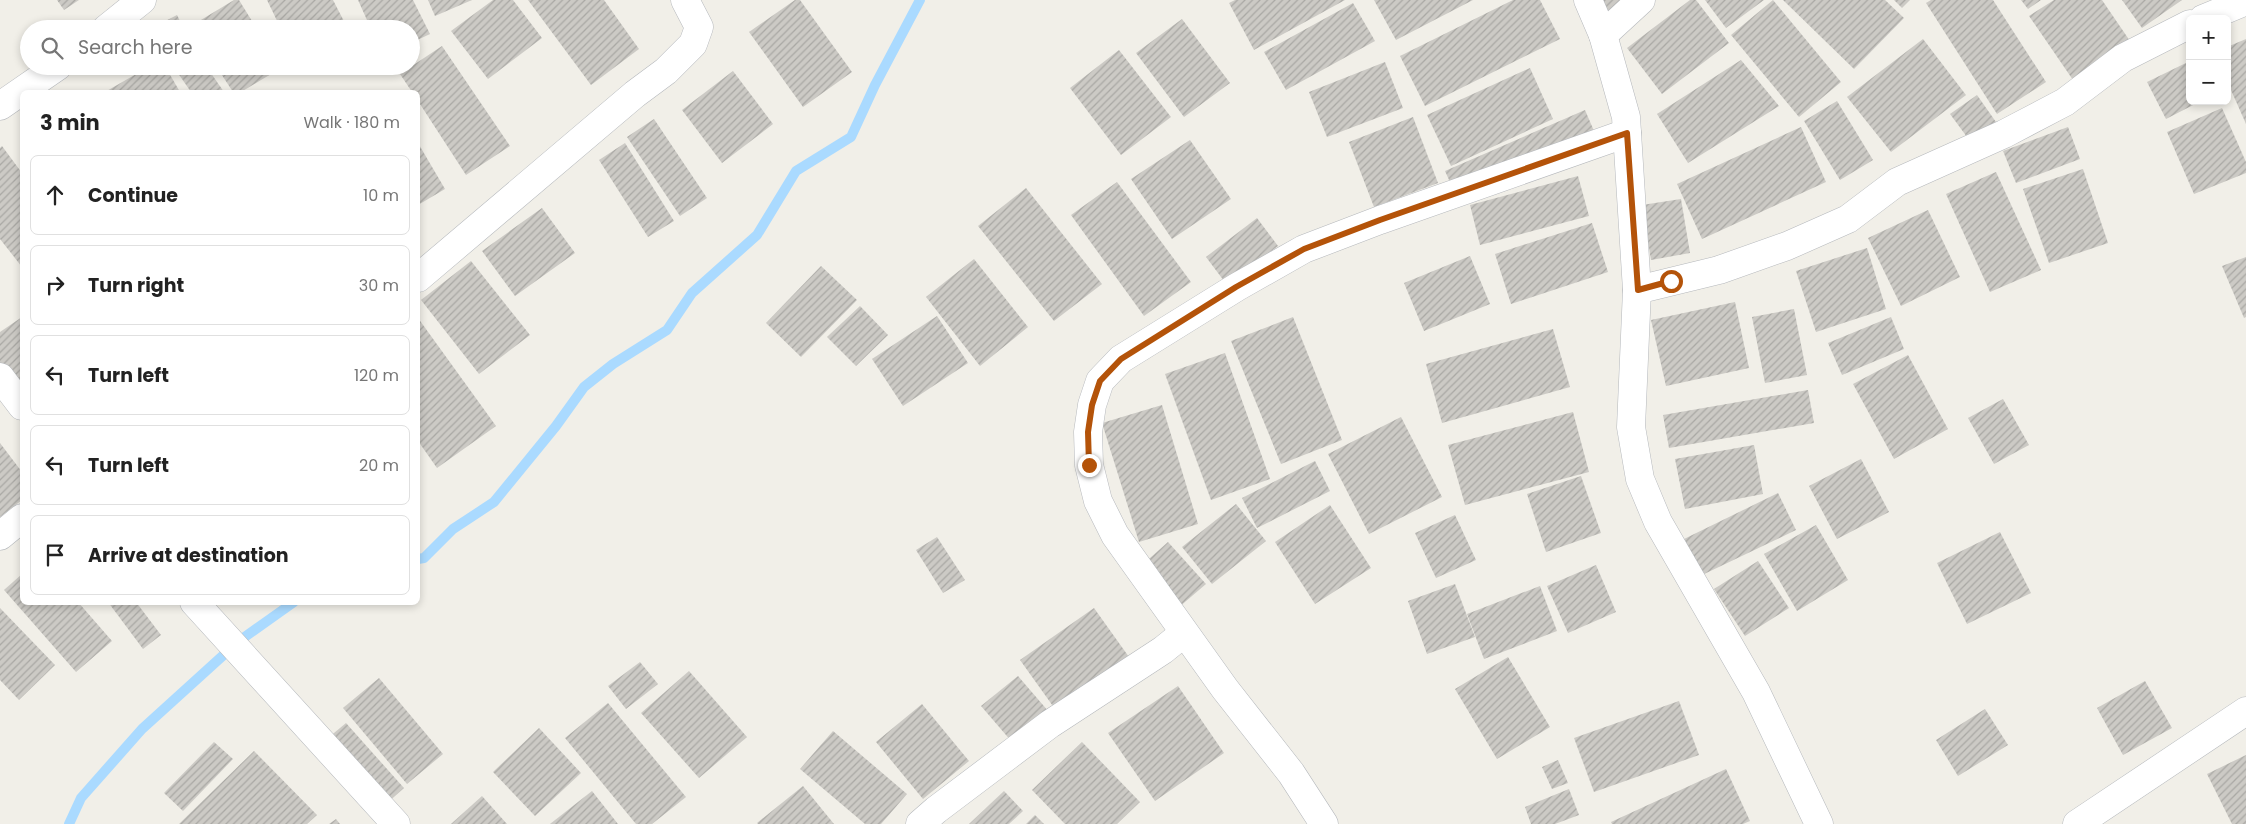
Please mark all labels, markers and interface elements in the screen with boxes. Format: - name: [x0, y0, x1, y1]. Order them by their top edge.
- map controls: [2186, 15, 2231, 105]
- button: +: [2186, 15, 2231, 60]
- search box: [20, 20, 420, 75]
- icon: search: [38, 34, 66, 62]
- text: Search here: [78, 34, 192, 61]
- button: −: [2186, 60, 2231, 105]
- text: 3 min: [40, 108, 100, 137]
- text: Walk · 180 m: [303, 111, 400, 134]
- icon: ahead: [41, 181, 69, 209]
- text: Continue: [88, 182, 178, 209]
- text: 10 m: [363, 184, 399, 207]
- route start: [1660, 270, 1683, 293]
- icon: right: [41, 271, 69, 299]
- text: Turn right: [88, 272, 184, 299]
- text: 30 m: [359, 274, 399, 297]
- icon: left: [41, 361, 69, 389]
- text: Turn left: [88, 362, 169, 389]
- text: 120 m: [354, 364, 399, 387]
- icon: left: [41, 451, 69, 479]
- text: Turn left: [88, 452, 169, 479]
- text: 20 m: [359, 454, 399, 477]
- route end: [1078, 454, 1101, 477]
- icon: arrive: [41, 541, 69, 569]
- text: Arrive at destination: [88, 542, 289, 569]

